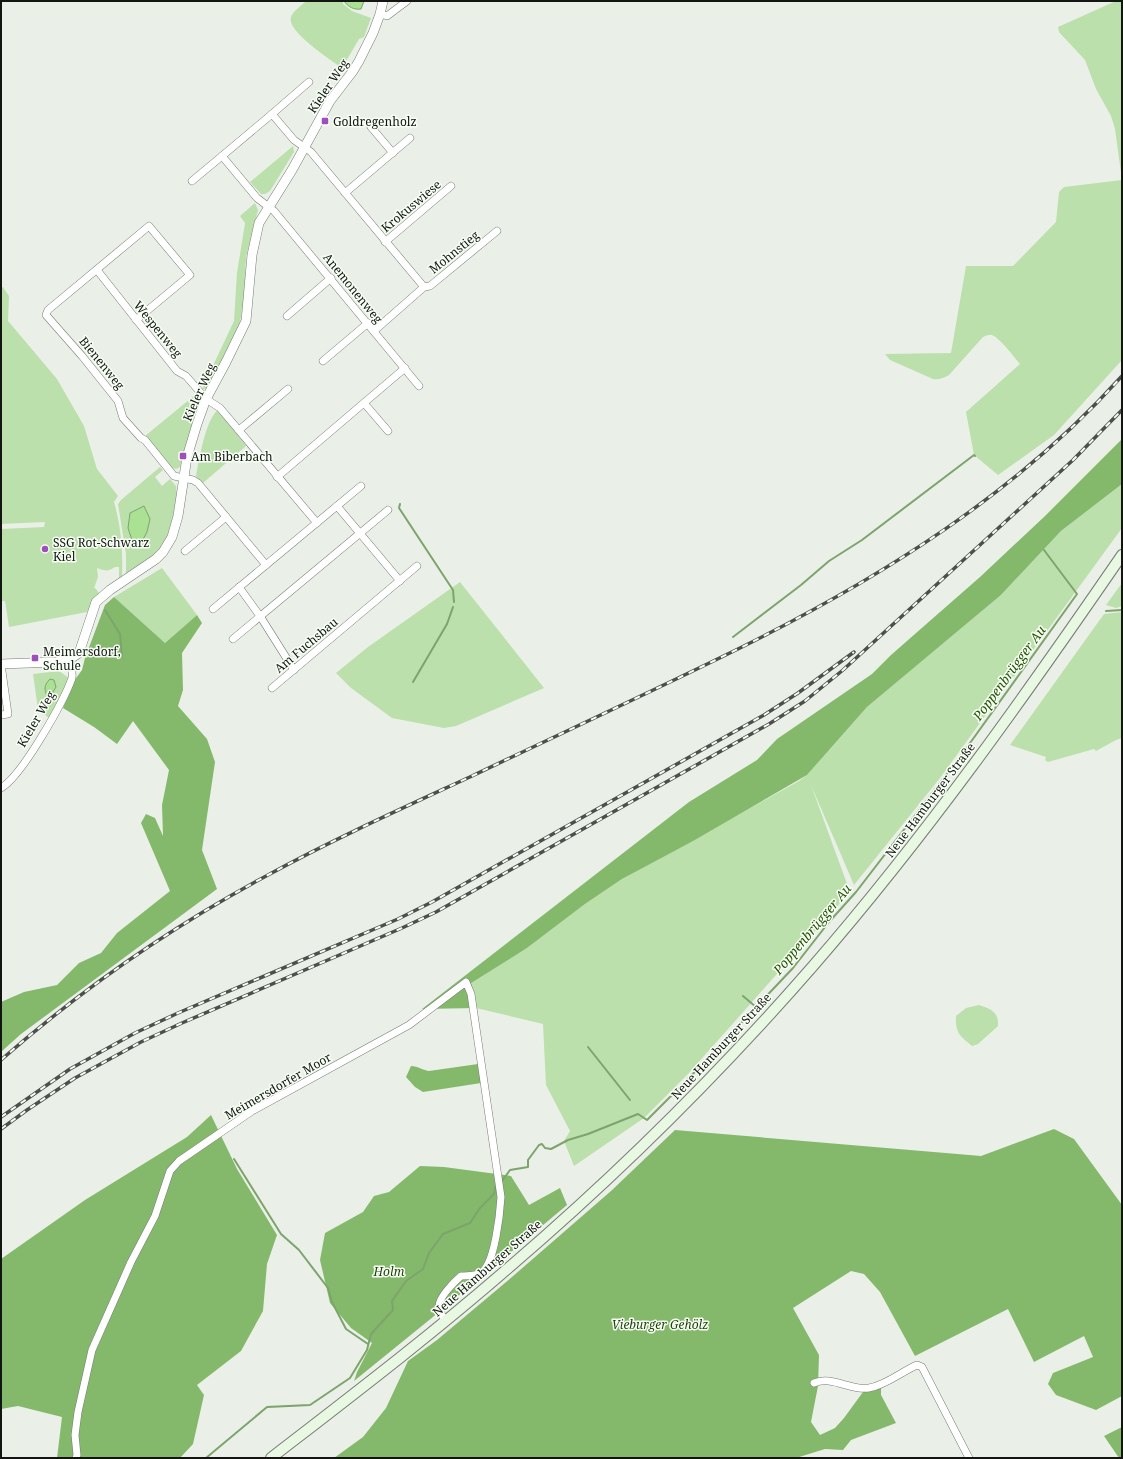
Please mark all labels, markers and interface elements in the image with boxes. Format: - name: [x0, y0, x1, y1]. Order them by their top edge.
- street label: Kieler Weg: [304, 55, 353, 117]
- place label: Goldregenholz: [333, 113, 417, 130]
- marker: Goldregenholz: [320, 116, 330, 126]
- street label: Krokuswiese: [377, 176, 445, 236]
- street label: Mohnstieg: [425, 226, 483, 277]
- street label: Anemonenweg: [319, 249, 387, 327]
- street label: Wespenweg: [130, 297, 186, 361]
- street label: Bienenweg: [75, 333, 129, 393]
- street label: Kieler Weg: [179, 360, 220, 424]
- place label: Am Biberbach: [191, 448, 273, 465]
- marker: Am Biberbach: [178, 451, 188, 461]
- place label: SSG Rot-Schwarz Kiel: [53, 534, 149, 565]
- marker: SSG Rot-Schwarz Kiel: [40, 544, 50, 554]
- street label: Am Fuchsbau: [271, 613, 342, 677]
- water label: Poppenbrügger Au: [968, 622, 1050, 725]
- place label: Meimersdorf, Schule: [43, 643, 121, 674]
- marker: Meimersdorf, Schule: [30, 653, 40, 663]
- street label: Kieler Weg: [13, 687, 59, 750]
- street label: Neue Hamburger Straße: [881, 739, 979, 861]
- water label: Poppenbrügger Au: [768, 880, 855, 979]
- street label: Neue Hamburger Straße: [667, 989, 775, 1103]
- street label: Meimersdorfer Moor: [221, 1048, 335, 1124]
- street label: Neue Hamburger Straße: [429, 1216, 545, 1320]
- park label: Holm: [373, 1263, 405, 1280]
- park label: Vieburger Gehölz: [612, 1316, 708, 1333]

